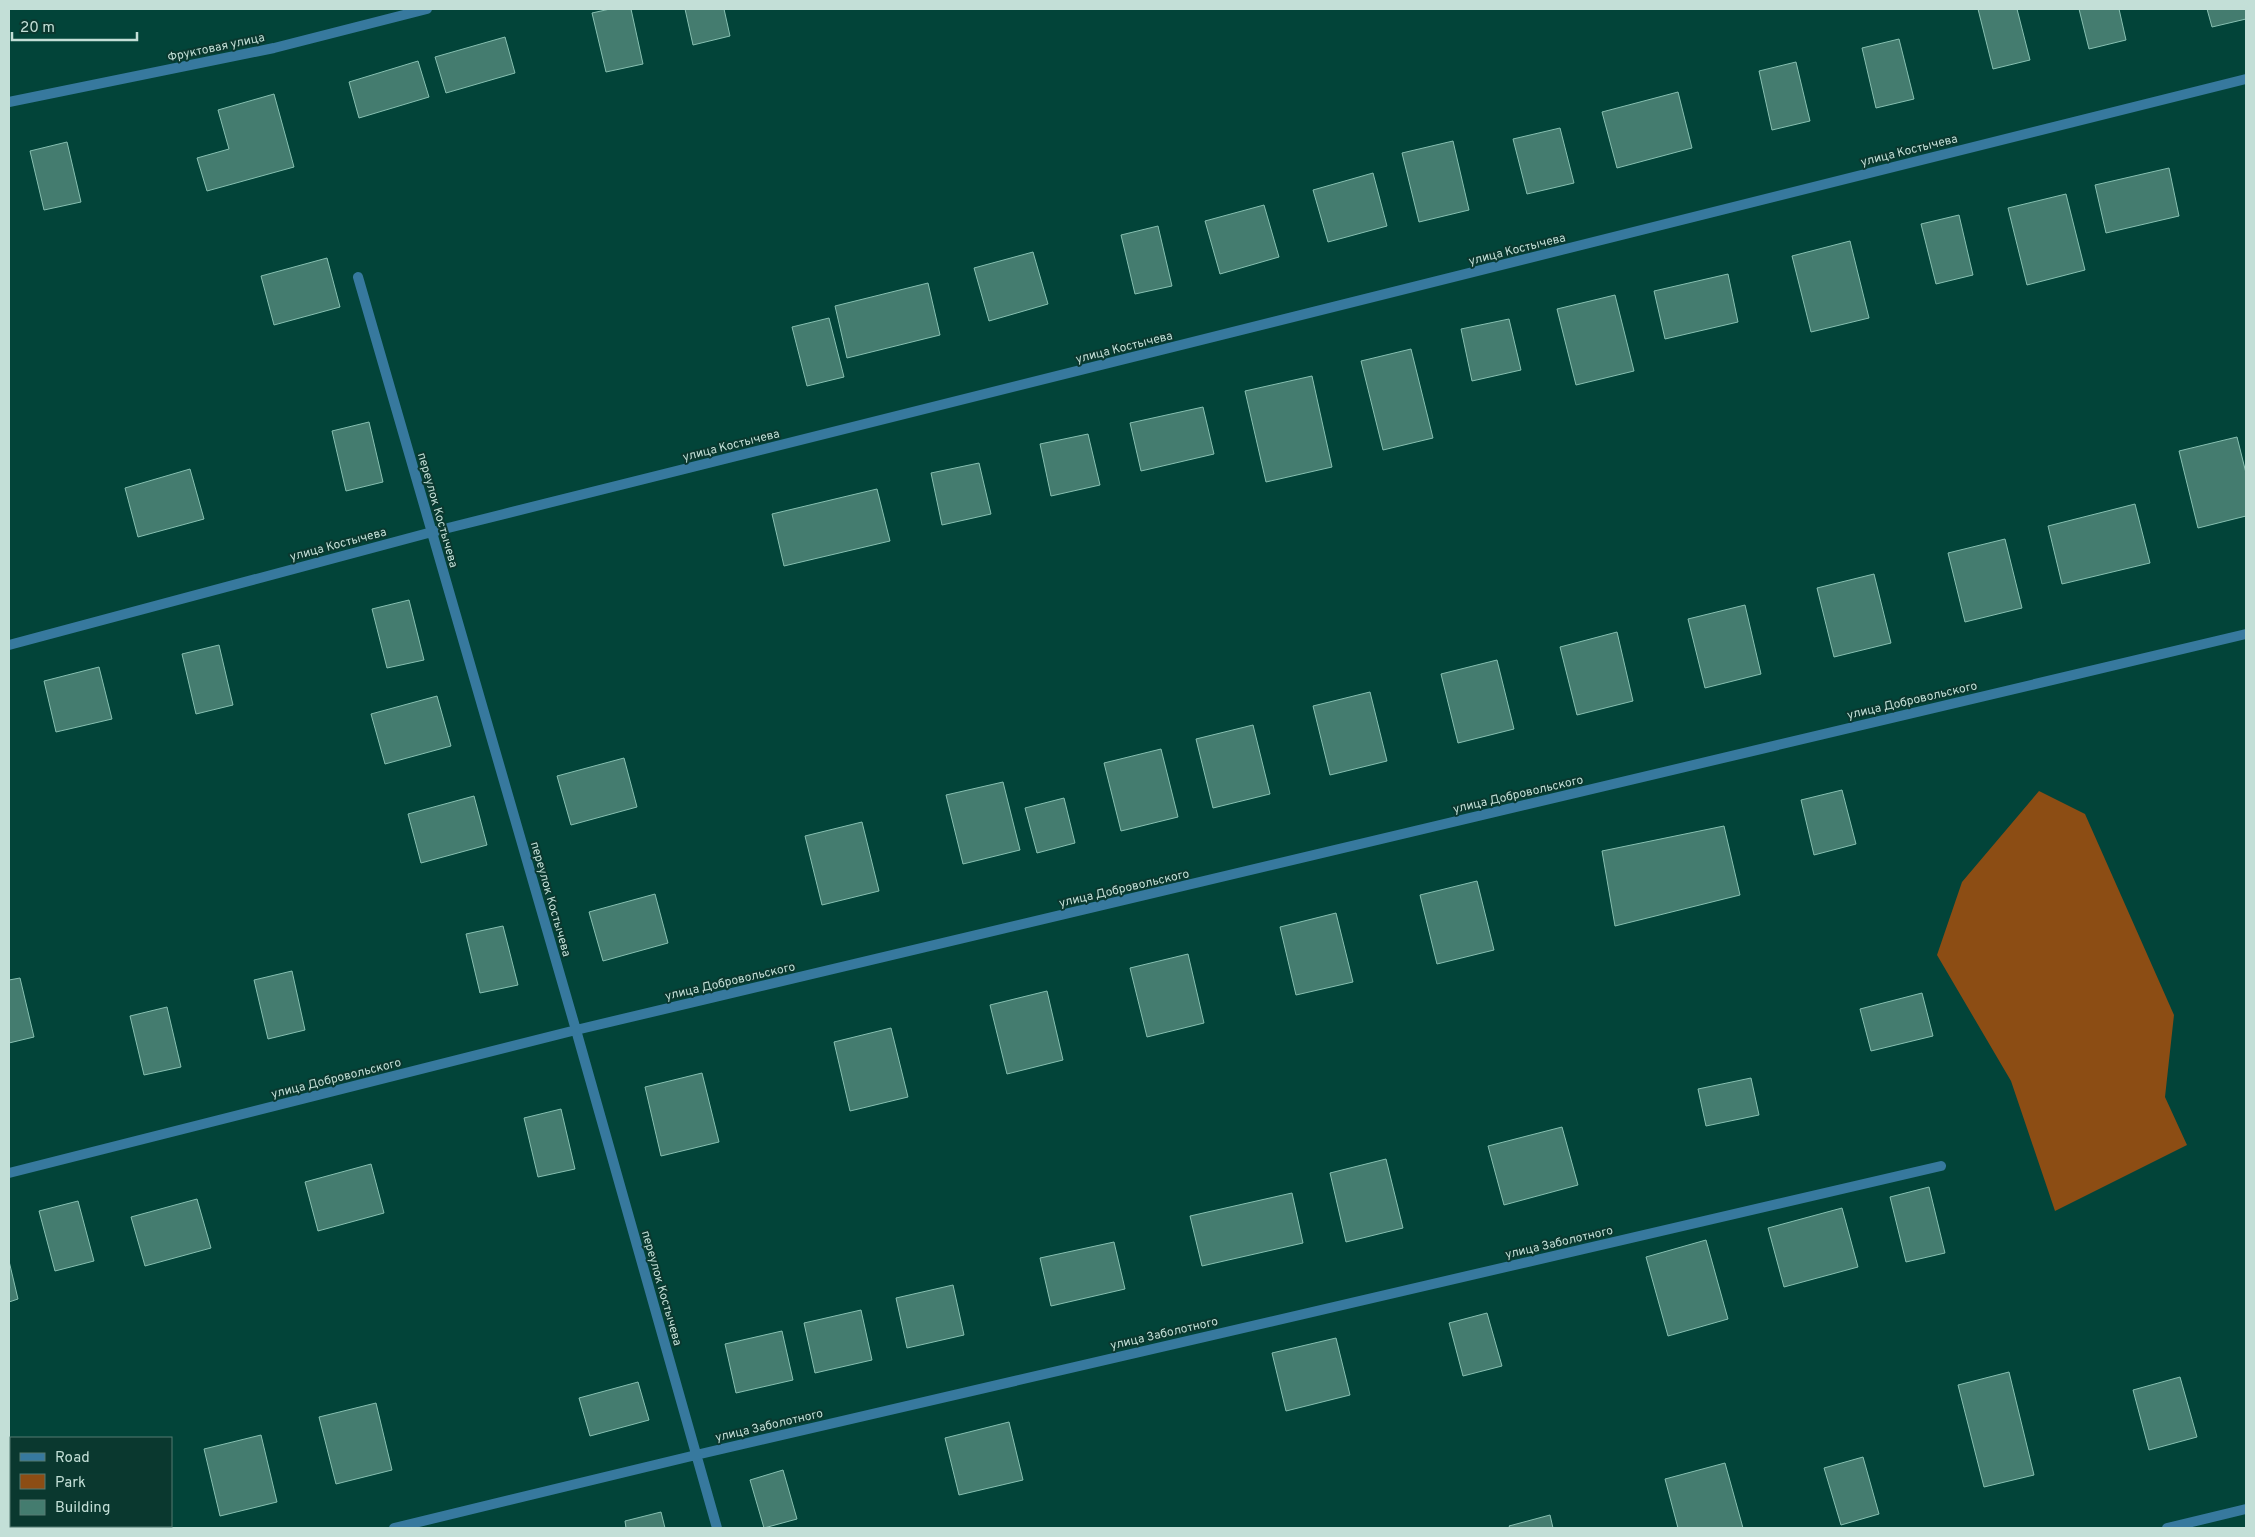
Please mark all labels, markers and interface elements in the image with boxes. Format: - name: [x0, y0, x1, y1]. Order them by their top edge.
- scale bar: [12, 10, 138, 42]
- text: 20 m: [20, 19, 55, 38]
- street label: Фруктовая улица: [166, 30, 266, 66]
- street label: улица Костычева: [1859, 131, 1959, 171]
- street label: улица Костычева: [1467, 230, 1567, 270]
- street label: улица Костычева: [1074, 328, 1174, 368]
- street label: улица Костычева: [681, 426, 781, 466]
- street label: переулок Костычева: [413, 451, 461, 570]
- street label: улица Костычева: [288, 524, 388, 566]
- street label: улица Добровольского: [1845, 678, 1979, 724]
- street label: улица Добровольского: [1451, 772, 1585, 818]
- street label: переулок Костычева: [526, 840, 574, 959]
- street label: улица Добровольского: [1057, 866, 1191, 912]
- street label: улица Добровольского: [663, 959, 797, 1005]
- street label: улица Добровольского: [270, 1055, 403, 1103]
- street label: улица Заболотного: [1504, 1223, 1615, 1263]
- street label: переулок Костычева: [637, 1229, 685, 1348]
- street label: улица Заболотного: [1109, 1314, 1220, 1354]
- street label: улица Заболотного: [714, 1406, 825, 1446]
- legend: [10, 1437, 172, 1527]
- text: Road: [55, 1449, 90, 1468]
- text: Park: [55, 1474, 86, 1493]
- text: Building: [55, 1499, 110, 1518]

